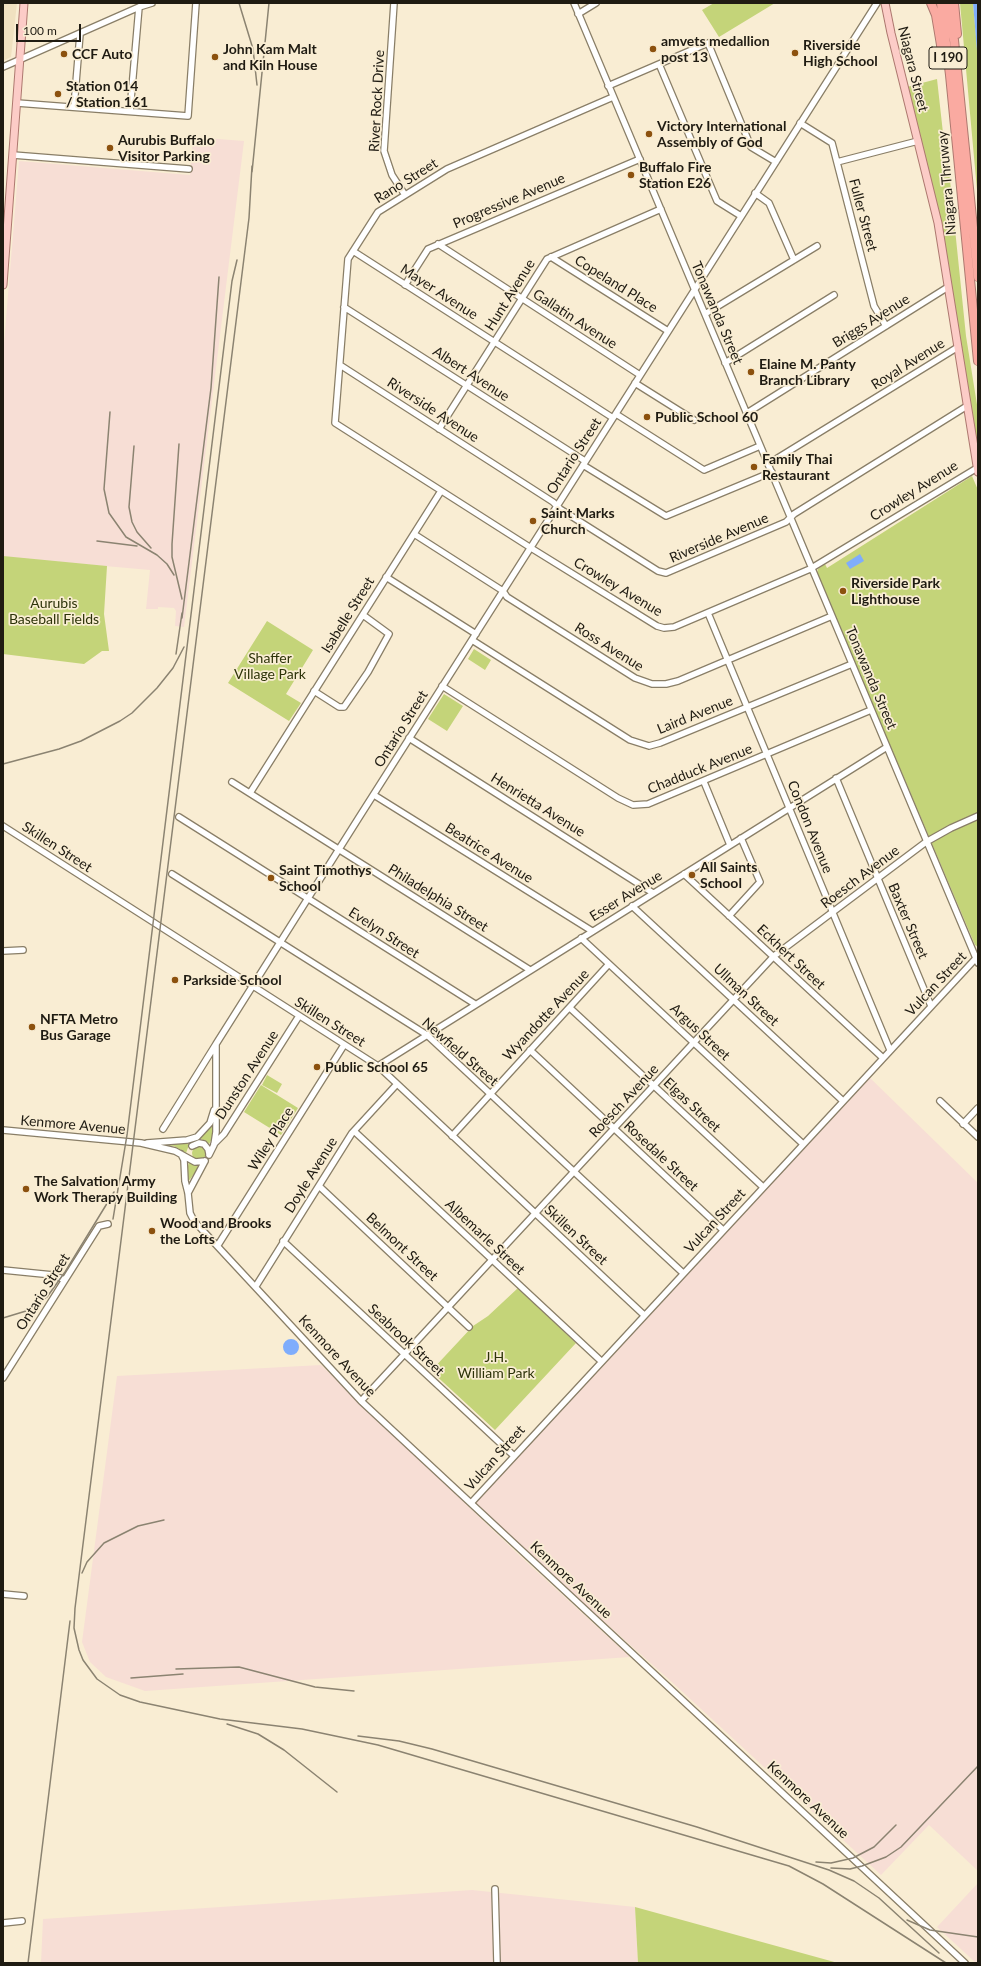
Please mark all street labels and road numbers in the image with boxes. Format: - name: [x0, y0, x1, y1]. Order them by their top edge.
- street label: Niagara Street: [894, 25, 932, 113]
- road number: I 190: [929, 47, 967, 69]
- street label: River Rock Drive: [366, 50, 388, 152]
- street label: Niagara Thruway: [934, 130, 960, 236]
- street label: Rano Street: [371, 155, 441, 207]
- street label: Progressive Avenue: [450, 170, 568, 232]
- street label: Fuller Street: [845, 177, 881, 253]
- street label: Copeland Place: [571, 252, 661, 316]
- street label: Hunt Avenue: [481, 256, 539, 334]
- street label: Tonawanda Street: [688, 259, 746, 367]
- street label: Mayer Avenue: [397, 261, 481, 323]
- street label: Gallatin Avenue: [530, 286, 620, 352]
- street label: Briggs Avenue: [829, 291, 913, 351]
- street label: Royal Avenue: [868, 335, 948, 393]
- street label: Albert Avenue: [430, 343, 512, 405]
- street label: Riverside Avenue: [384, 374, 482, 446]
- street label: Ontario Street: [543, 415, 605, 497]
- street label: Crowley Avenue: [867, 457, 961, 525]
- street label: Riverside Avenue: [667, 510, 771, 566]
- street label: Crowley Avenue: [571, 554, 665, 620]
- street label: Isabelle Street: [318, 574, 378, 656]
- street label: Ross Avenue: [571, 619, 647, 675]
- street label: Tonawanda Street: [842, 624, 900, 732]
- street label: Ontario Street: [371, 687, 431, 771]
- street label: Laird Avenue: [655, 692, 735, 738]
- street label: Chadduck Avenue: [645, 740, 755, 798]
- street label: Henrietta Avenue: [488, 769, 588, 841]
- street label: Condon Avenue: [784, 778, 836, 876]
- street label: Skillen Street: [19, 818, 95, 876]
- street label: Beatrice Avenue: [442, 819, 536, 887]
- street label: Roesch Avenue: [817, 842, 903, 912]
- street label: Philadelphia Street: [385, 860, 491, 936]
- street label: Esser Avenue: [587, 867, 665, 925]
- street label: Baxter Street: [884, 881, 932, 961]
- street label: Evelyn Street: [345, 904, 423, 962]
- street label: Eckhert Street: [753, 921, 829, 993]
- street label: Vulcan Street: [902, 948, 970, 1020]
- street label: Ullman Street: [710, 960, 782, 1030]
- street label: Wyandotte Avenue: [499, 966, 593, 1064]
- street label: Skillen Street: [292, 994, 368, 1050]
- street label: Argus Street: [666, 1000, 734, 1064]
- street label: Newfield Street: [418, 1014, 502, 1090]
- street label: Dunston Avenue: [212, 1027, 282, 1123]
- street label: Roesch Avenue: [586, 1061, 662, 1141]
- street label: Elgas Street: [660, 1074, 724, 1136]
- street label: Wiley Place: [245, 1104, 297, 1174]
- street label: Kenmore Avenue: [20, 1112, 126, 1138]
- street label: Rosedale Street: [620, 1117, 702, 1195]
- street label: Doyle Avenue: [281, 1134, 341, 1216]
- street label: Vulcan Street: [681, 1185, 749, 1257]
- street label: Albemarle Street: [442, 1196, 528, 1278]
- street label: Skillen Street: [541, 1202, 611, 1268]
- street label: Belmont Street: [363, 1209, 441, 1285]
- street label: Ontario Street: [13, 1250, 73, 1334]
- street label: Seabrook Street: [364, 1300, 448, 1380]
- street label: Kenmore Avenue: [295, 1312, 379, 1400]
- street label: Vulcan Street: [461, 1422, 529, 1494]
- street label: Kenmore Avenue: [527, 1538, 615, 1622]
- street label: Kenmore Avenue: [764, 1758, 852, 1842]

